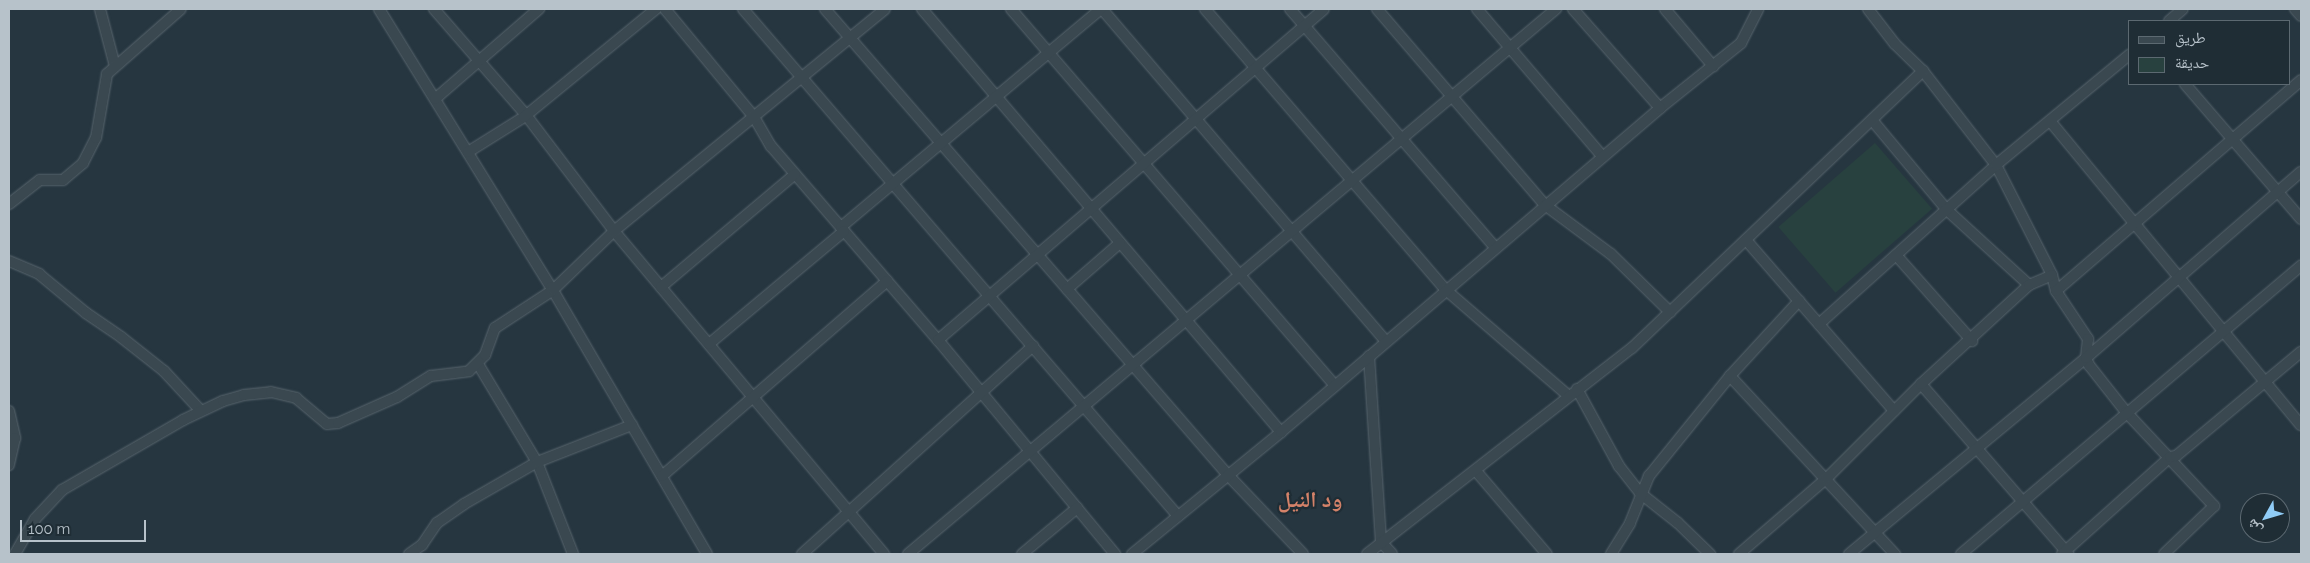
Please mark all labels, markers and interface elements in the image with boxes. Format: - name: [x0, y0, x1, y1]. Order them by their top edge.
- legend: [2128, 20, 2290, 85]
- text: طريق: [2175, 29, 2206, 47]
- text: حديقة: [2175, 54, 2209, 72]
- district label: ود النيل: [1278, 487, 1342, 513]
- north arrow: [2240, 493, 2290, 543]
- scale bar: [22, 510, 149, 542]
- text: ش: [2243, 516, 2265, 538]
- text: 100 m: [28, 520, 70, 538]

